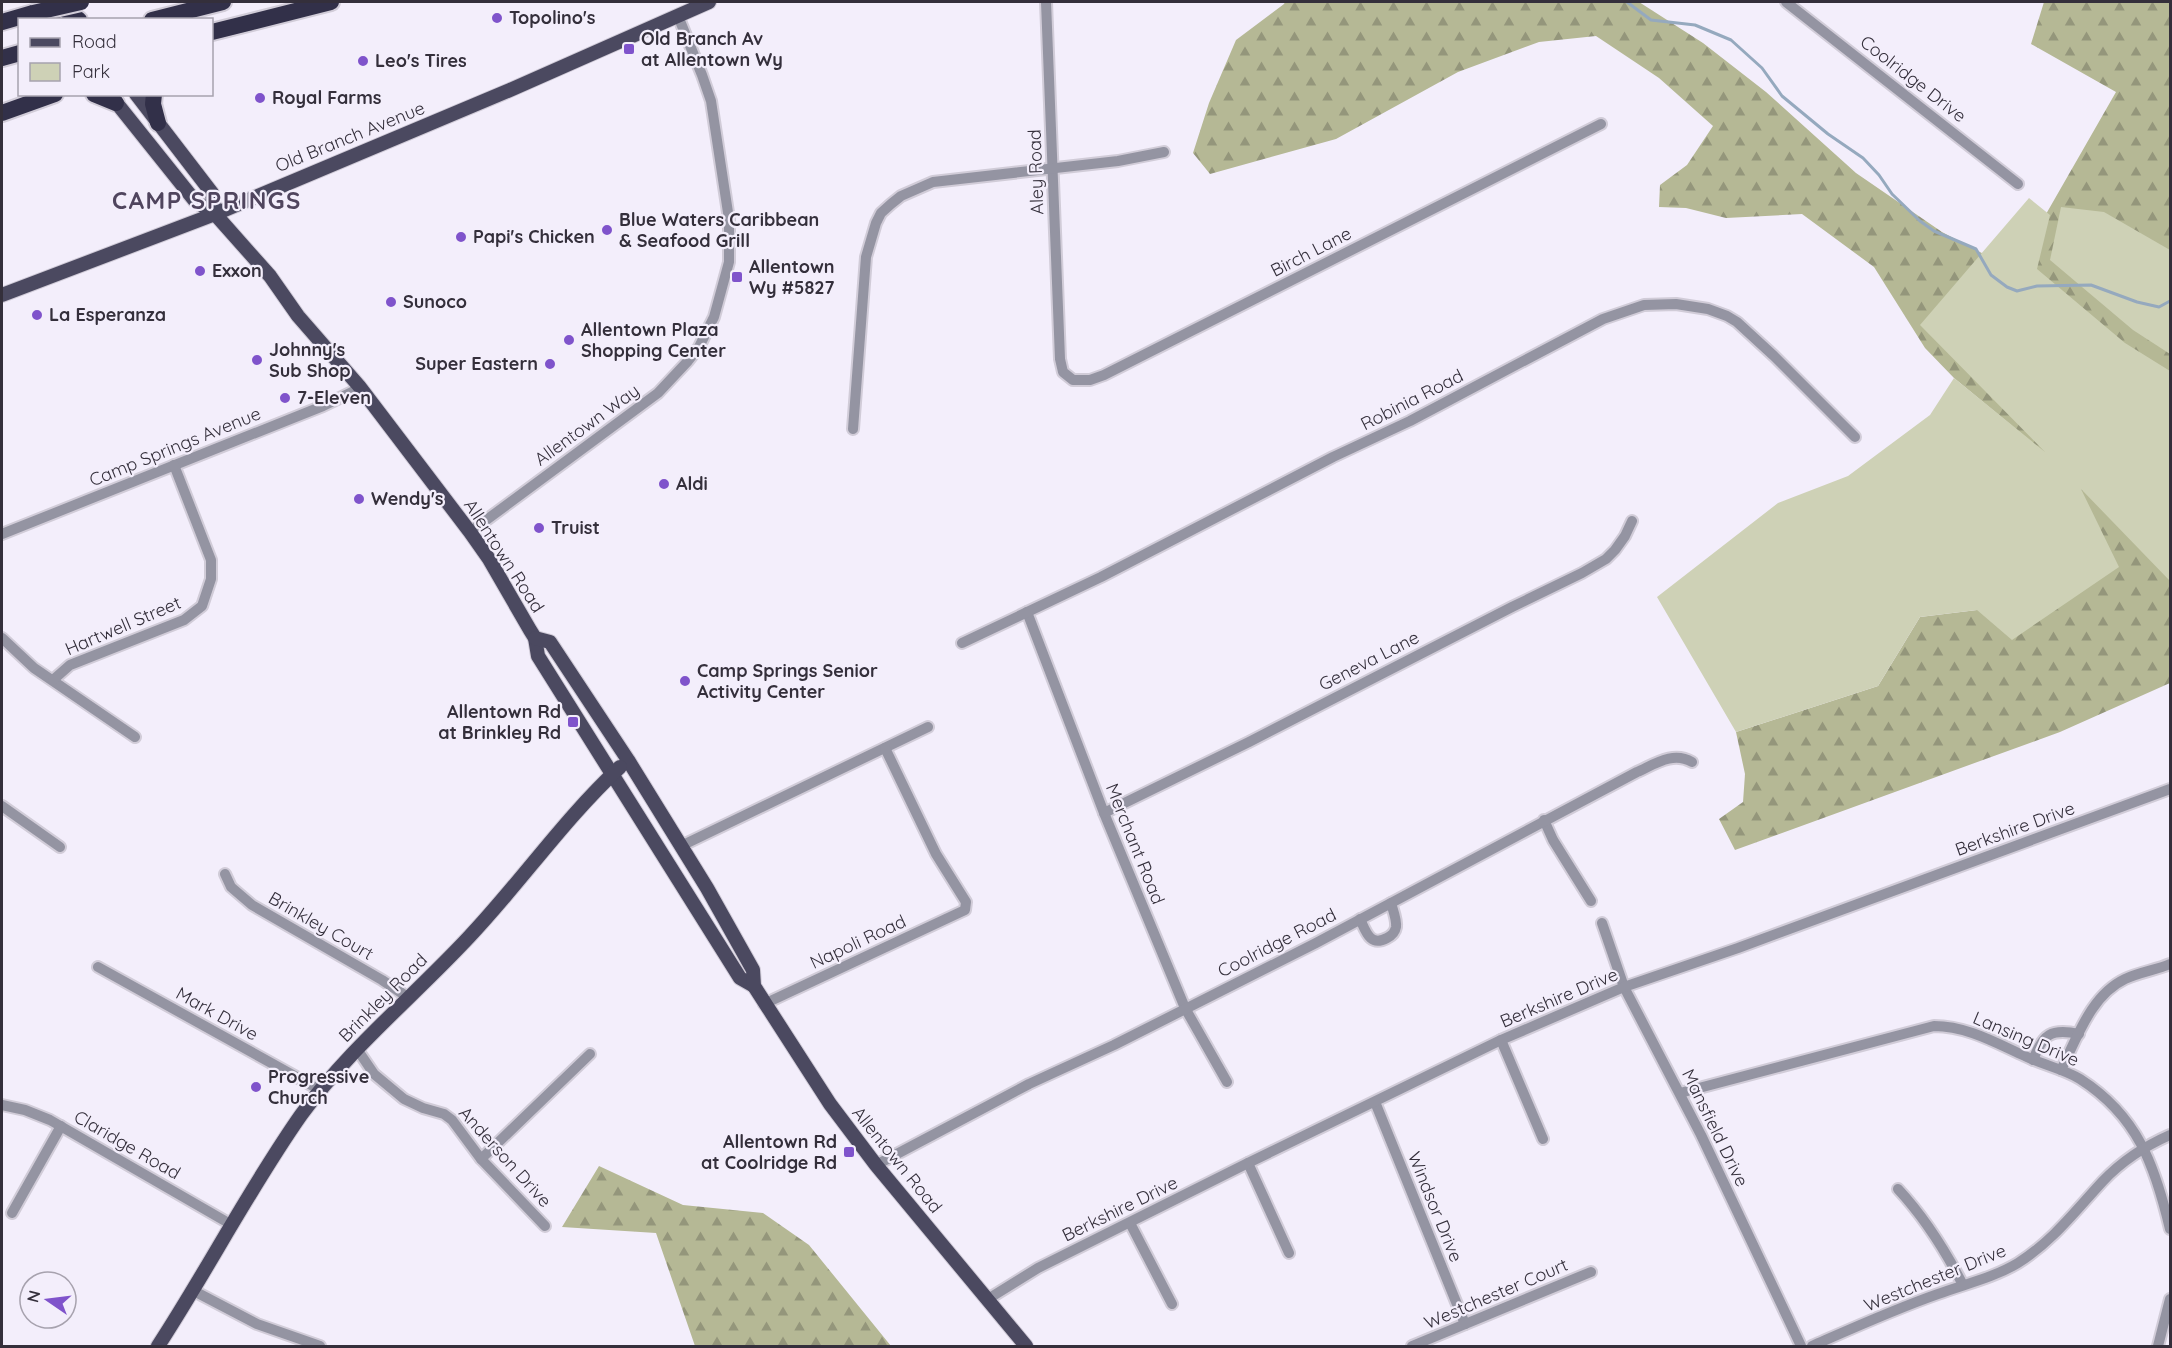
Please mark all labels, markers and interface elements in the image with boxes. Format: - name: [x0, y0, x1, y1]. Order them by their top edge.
- place label: Topolino's: [509, 6, 596, 29]
- marker: Topolino's: [490, 11, 504, 25]
- legend: [18, 18, 213, 96]
- place label: Old Branch Av at Allentown Wy: [641, 27, 783, 71]
- text: Road: [72, 30, 117, 53]
- street label: Coolridge Drive: [1856, 30, 1971, 127]
- marker: Old Branch Av at Allentown Wy: [622, 42, 636, 56]
- place label: Leo's Tires: [375, 49, 467, 72]
- marker: Leo's Tires: [356, 54, 370, 68]
- text: Park: [72, 60, 110, 83]
- place label: Royal Farms: [272, 86, 382, 109]
- marker: Royal Farms: [253, 91, 267, 105]
- street label: Old Branch Avenue: [272, 96, 428, 177]
- street label: Aley Road: [1023, 129, 1048, 215]
- district label: CAMP SPRINGS: [112, 185, 302, 215]
- place label: Blue Waters Caribbean & Seafood Grill: [619, 208, 819, 252]
- street label: Birch Lane: [1267, 221, 1355, 282]
- marker: Blue Waters Caribbean & Seafood Grill: [600, 223, 614, 237]
- place label: Papi's Chicken: [473, 225, 595, 248]
- marker: Papi's Chicken: [454, 230, 468, 244]
- place label: Allentown Wy #5827: [749, 255, 835, 299]
- place label: Exxon: [212, 259, 262, 282]
- marker: Exxon: [193, 264, 207, 278]
- marker: Allentown Wy #5827: [730, 270, 744, 284]
- place label: Sunoco: [403, 290, 467, 313]
- marker: Sunoco: [384, 295, 398, 309]
- place label: La Esperanza: [49, 303, 166, 326]
- marker: La Esperanza: [30, 308, 44, 322]
- place label: Allentown Plaza Shopping Center: [581, 318, 726, 362]
- marker: Allentown Plaza Shopping Center: [562, 333, 576, 347]
- place label: Johnny's Sub Shop: [269, 338, 351, 382]
- place label: Super Eastern: [415, 352, 538, 375]
- marker: Johnny's Sub Shop: [250, 353, 264, 367]
- marker: Super Eastern: [543, 357, 557, 371]
- street label: Robinia Road: [1357, 364, 1467, 435]
- street label: Allentown Way: [530, 379, 644, 470]
- place label: 7-Eleven: [297, 386, 371, 409]
- marker: 7-Eleven: [278, 391, 292, 405]
- street label: Camp Springs Avenue: [86, 402, 264, 491]
- place label: Aldi: [676, 472, 708, 495]
- marker: Aldi: [657, 477, 671, 491]
- place label: Wendy's: [371, 487, 444, 510]
- marker: Wendy's: [352, 492, 366, 506]
- street label: Allentown Road: [459, 495, 550, 617]
- place label: Truist: [551, 516, 600, 539]
- marker: Truist: [532, 521, 546, 535]
- street label: Hartwell Street: [61, 591, 184, 660]
- street label: Geneva Lane: [1315, 625, 1423, 696]
- place label: Camp Springs Senior Activity Center: [697, 659, 878, 703]
- marker: Camp Springs Senior Activity Center: [678, 674, 692, 688]
- place label: Allentown Rd at Brinkley Rd: [438, 700, 561, 744]
- marker: Allentown Rd at Brinkley Rd: [566, 715, 580, 729]
- street label: Merchant Road: [1101, 780, 1170, 908]
- street label: Berkshire Drive: [1952, 796, 2078, 861]
- street label: Brinkley Court: [265, 886, 378, 965]
- street label: Coolridge Road: [1214, 903, 1340, 982]
- street label: Napoli Road: [806, 909, 909, 974]
- street label: Brinkley Road: [333, 948, 432, 1047]
- street label: Berkshire Drive: [1496, 962, 1621, 1033]
- street label: Mark Drive: [172, 982, 262, 1046]
- street label: Lansing Drive: [1970, 1006, 2083, 1071]
- place label: Progressive Church: [268, 1065, 369, 1109]
- street label: Mansfield Drive: [1677, 1065, 1754, 1190]
- marker: Progressive Church: [249, 1080, 263, 1094]
- street label: Anderson Drive: [454, 1101, 557, 1212]
- street label: Allentown Road: [847, 1102, 947, 1218]
- street label: Claridge Road: [70, 1105, 185, 1184]
- place label: Allentown Rd at Coolridge Rd: [701, 1130, 837, 1174]
- marker: Allentown Rd at Coolridge Rd: [842, 1145, 856, 1159]
- street label: Windsor Drive: [1403, 1148, 1468, 1265]
- street label: Berkshire Drive: [1058, 1171, 1181, 1246]
- street label: Westchester Drive: [1860, 1239, 2009, 1317]
- street label: Westchester Court: [1421, 1253, 1571, 1334]
- north arrow: [18, 1270, 78, 1330]
- text: N: [22, 1288, 45, 1304]

